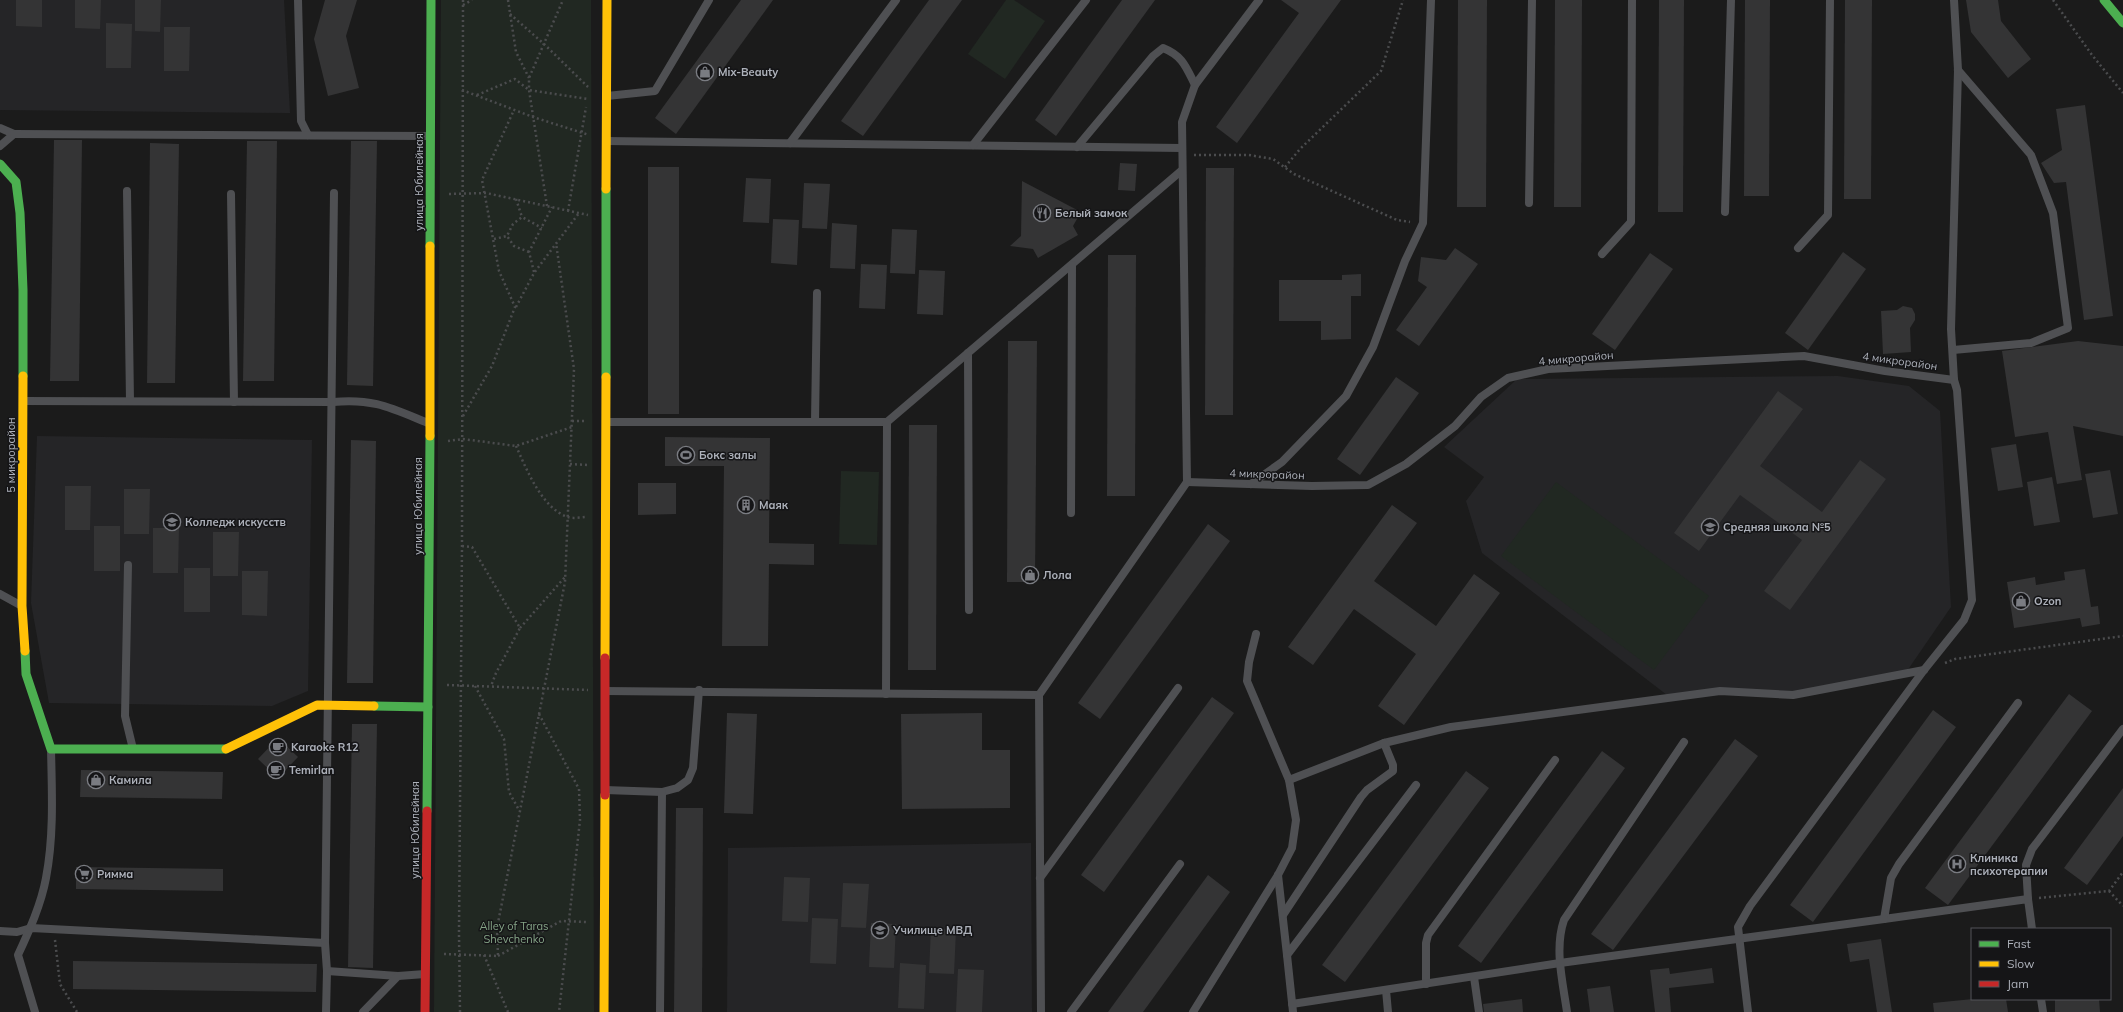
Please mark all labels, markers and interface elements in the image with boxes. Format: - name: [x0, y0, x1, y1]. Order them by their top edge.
- shop icon: Mix-Beauty: [695, 62, 715, 82]
- place label: Mix-Beauty: [718, 65, 778, 79]
- street label: улица Юбилейная: [412, 133, 426, 231]
- restaurant icon: Белый замок: [1032, 203, 1052, 223]
- place label: Белый замок: [1055, 206, 1128, 220]
- street label: 4 микрорайон: [1538, 348, 1614, 368]
- street label: 4 микрорайон: [1862, 349, 1938, 373]
- street label: 5 микрорайон: [4, 417, 18, 493]
- sports icon: Бокс залы: [676, 445, 696, 465]
- place label: Бокс залы: [699, 448, 756, 462]
- street label: улица Юбилейная: [411, 457, 425, 555]
- street label: 4 микрорайон: [1229, 466, 1305, 482]
- building icon: Маяк: [736, 495, 756, 515]
- place label: Маяк: [759, 498, 789, 512]
- school or university icon: Колледж искусств: [162, 512, 182, 532]
- place label: Колледж искусств: [185, 515, 286, 529]
- school or university icon: Средняя школа №5: [1700, 517, 1720, 537]
- place label: Средняя школа №5: [1723, 520, 1831, 534]
- shop icon: Лола: [1020, 565, 1040, 585]
- place label: Лола: [1043, 568, 1072, 582]
- shop icon: Ozon: [2011, 591, 2031, 611]
- place label: Ozon: [2034, 594, 2061, 608]
- cafe icon: Karaoke R12: [268, 737, 288, 757]
- place label: Karaoke R12: [291, 740, 359, 754]
- cafe icon: Temirlan: [266, 760, 286, 780]
- place label: Temirlan: [289, 763, 334, 777]
- shop icon: Камила: [86, 770, 106, 790]
- place label: Камила: [109, 773, 152, 787]
- street label: улица Юбилейная: [408, 781, 422, 879]
- place label: Клиника психотерапии: [1970, 851, 2048, 878]
- hospital icon: Клиника психотерапии: [1947, 854, 1967, 874]
- supermarket icon: Римма: [74, 864, 94, 884]
- place label: Римма: [97, 867, 133, 881]
- park label: Alley of Taras Shevchenko: [479, 919, 549, 946]
- school or university icon: Училище МВД: [870, 920, 890, 940]
- place label: Училище МВД: [892, 923, 972, 937]
- legend: [1971, 928, 2111, 1000]
- text: Fast: [2007, 936, 2031, 951]
- text: Slow: [2007, 956, 2035, 971]
- text: Jam: [2007, 976, 2029, 991]

